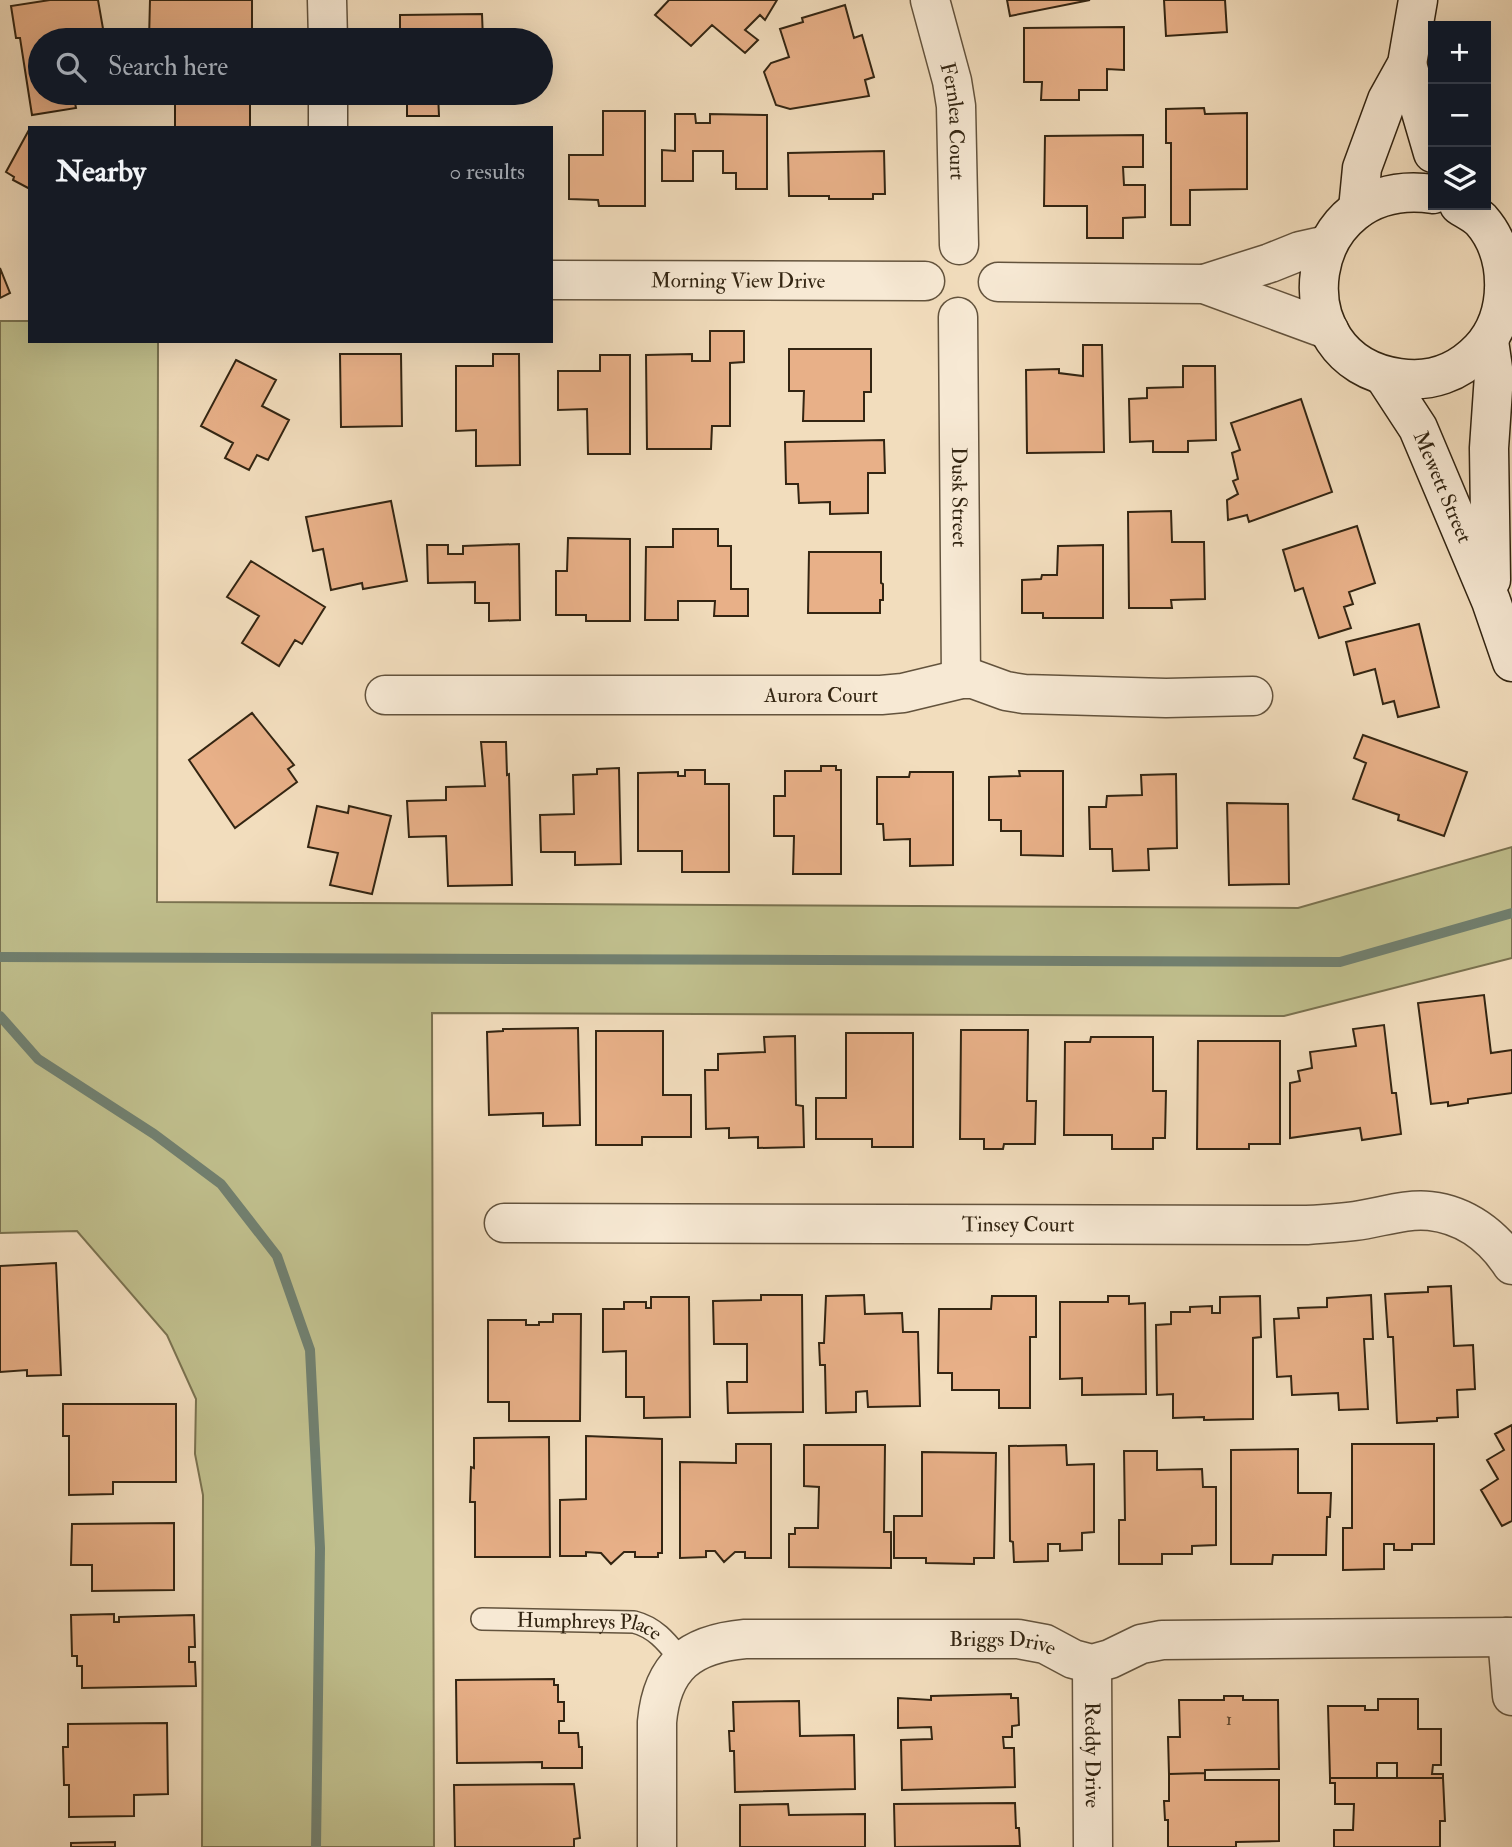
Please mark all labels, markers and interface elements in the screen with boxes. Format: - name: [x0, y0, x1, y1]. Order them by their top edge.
- map controls: [1428, 21, 1491, 210]
- button: +: [1428, 21, 1491, 84]
- search box: [28, 28, 553, 105]
- icon: search: [52, 48, 90, 86]
- text: Search here: [108, 51, 228, 83]
- street label: Fernlea Court: [934, 59, 971, 180]
- button: −: [1428, 84, 1491, 147]
- button: layers: [1428, 147, 1491, 210]
- text: Nearby: [56, 153, 146, 190]
- text: 0 results: [449, 157, 525, 186]
- street label: Morning View Drive: [651, 267, 825, 294]
- street label: Mewett Street: [1407, 427, 1478, 547]
- street label: Dusk Street: [946, 447, 973, 547]
- street label: Aurora Court: [763, 682, 878, 709]
- street label: Tinsey Court: [962, 1211, 1074, 1238]
- street label: Humphreys Place: [516, 1606, 668, 1646]
- street label: Briggs Drive: [949, 1626, 1062, 1661]
- street label: Reddy Drive: [1079, 1702, 1106, 1808]
- house number: 1: [1226, 1708, 1232, 1731]

